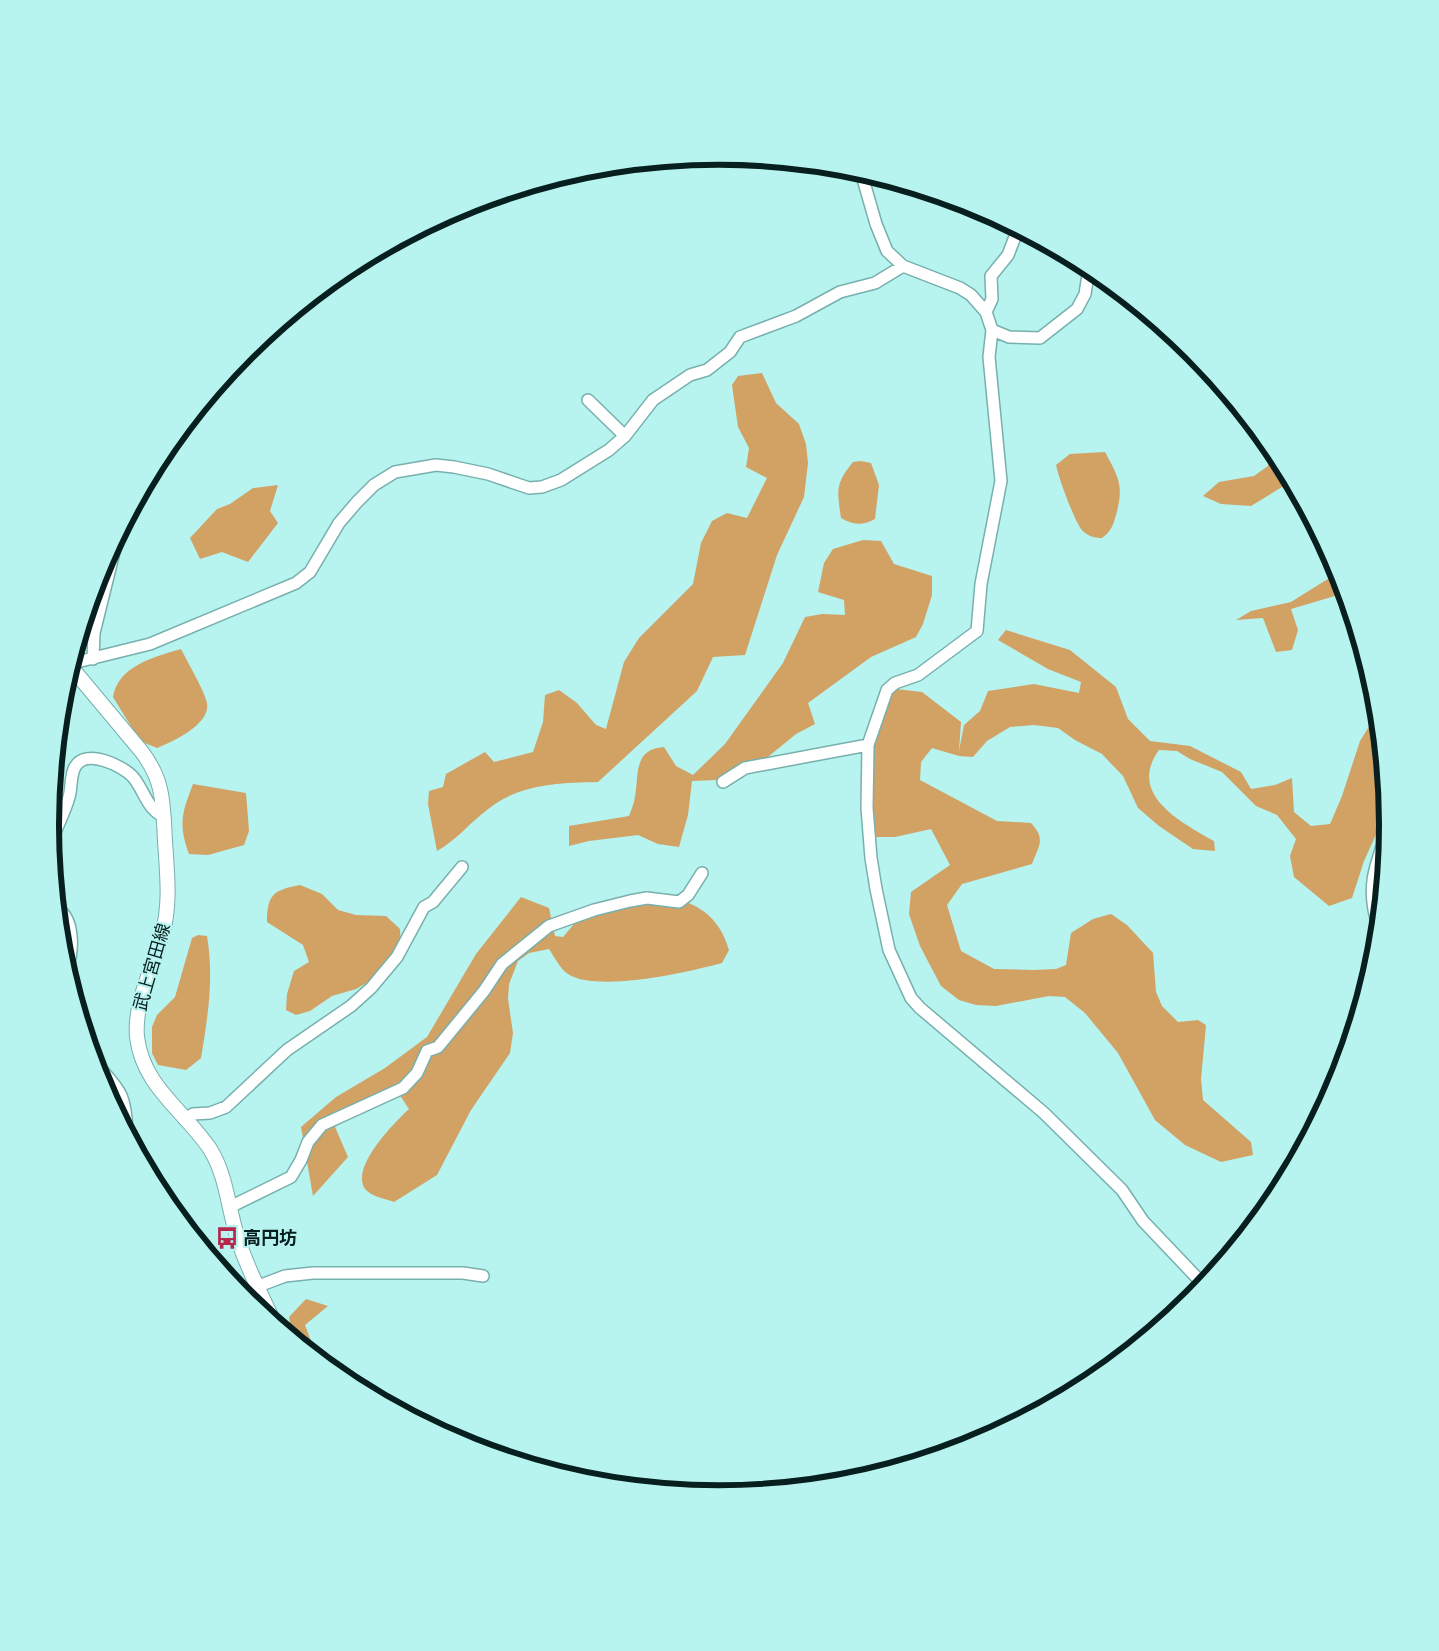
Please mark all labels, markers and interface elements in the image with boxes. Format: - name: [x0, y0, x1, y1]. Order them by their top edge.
- street label: 武上宮田線: [129, 921, 175, 1013]
- bus stop icon: 高円坊: [214, 1225, 240, 1251]
- place label: 高円坊: [243, 1227, 297, 1249]

